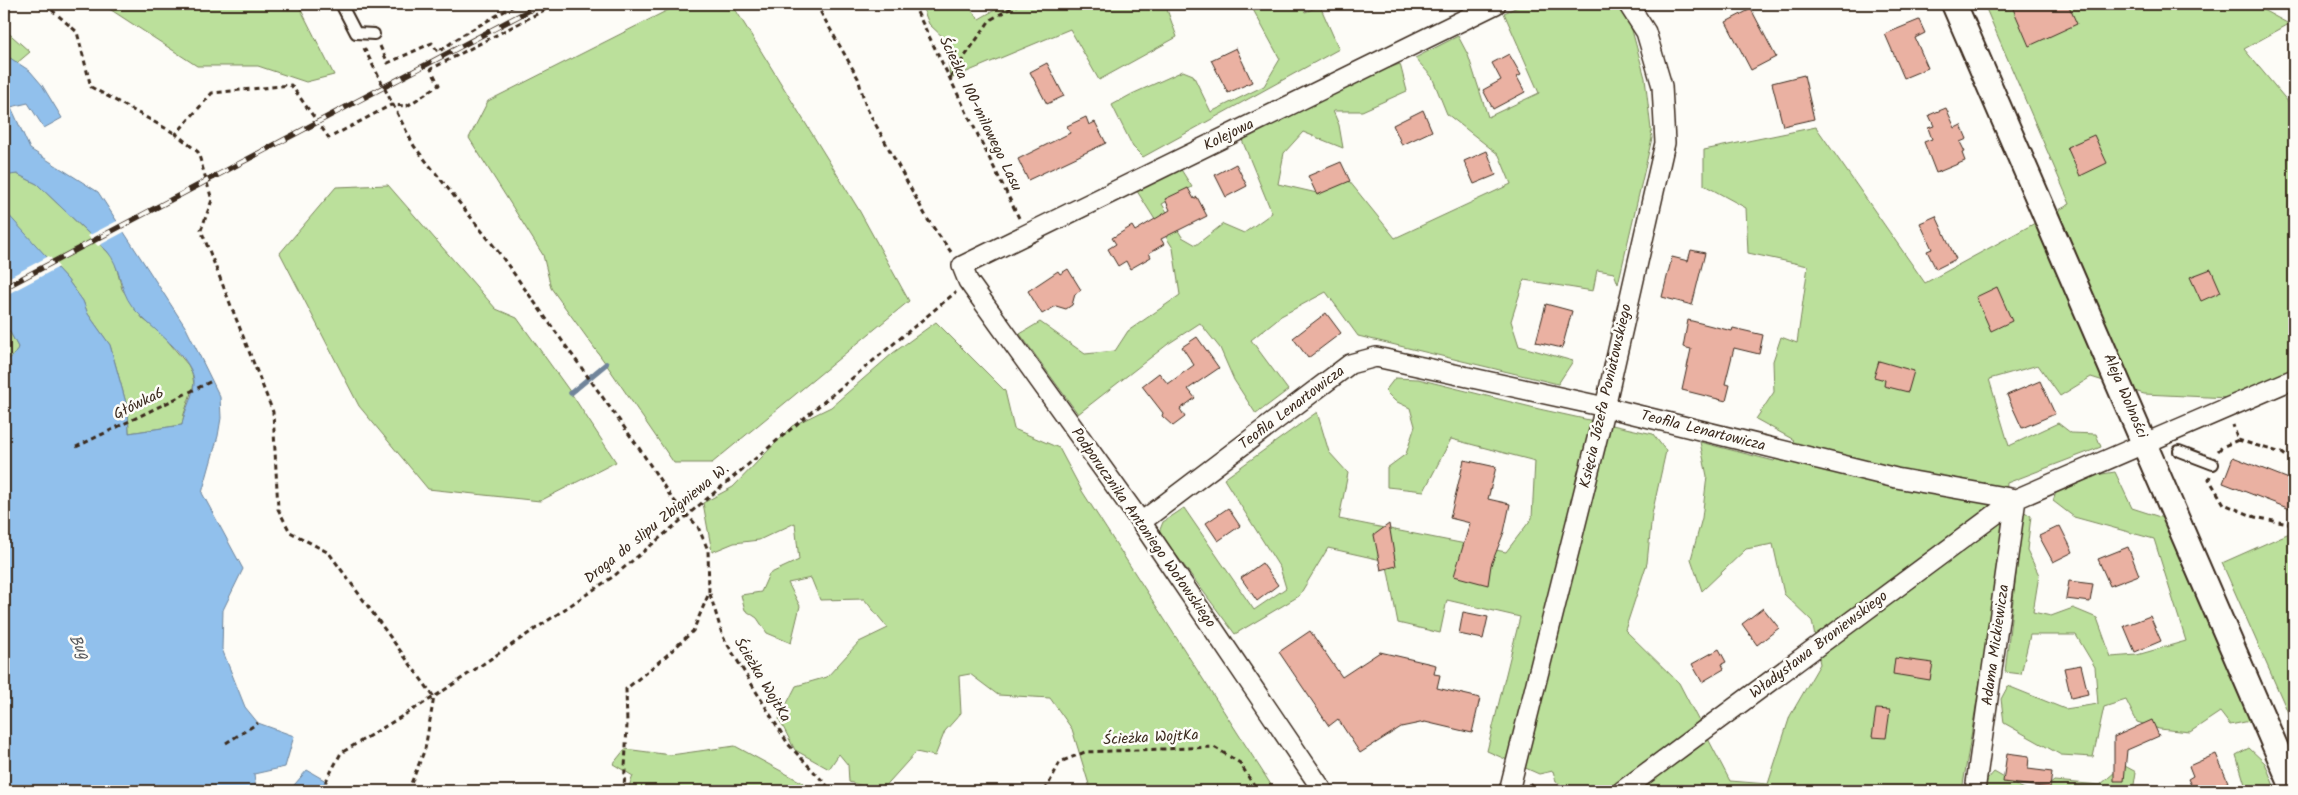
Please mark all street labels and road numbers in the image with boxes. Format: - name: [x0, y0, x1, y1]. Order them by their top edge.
- street label: Ścieżka 100-milowego Lasu: [932, 33, 1028, 195]
- street label: Kolejowa: [1200, 112, 1258, 158]
- street label: Księcia Józefa Poniatowskiego: [1573, 301, 1639, 491]
- street label: Aleja Wolności: [2096, 350, 2154, 443]
- street label: Teofila Lenartowicza: [1234, 360, 1350, 456]
- street label: Główka6: [110, 381, 168, 427]
- street label: Teofila Lenartowicza: [1638, 404, 1768, 458]
- street label: Podporucznika Antoniego Wołowskiego: [1064, 423, 1222, 633]
- street label: Droga do slipu Zbigniewa W.: [579, 458, 735, 590]
- street label: Adama Mickiewicza: [1976, 583, 2016, 707]
- street label: Władysława Broniewskiego: [1745, 585, 1894, 705]
- street label: Ścieżka WojtKa: [727, 633, 797, 727]
- street label: Ścieżka WojtKa: [1103, 724, 1199, 752]

